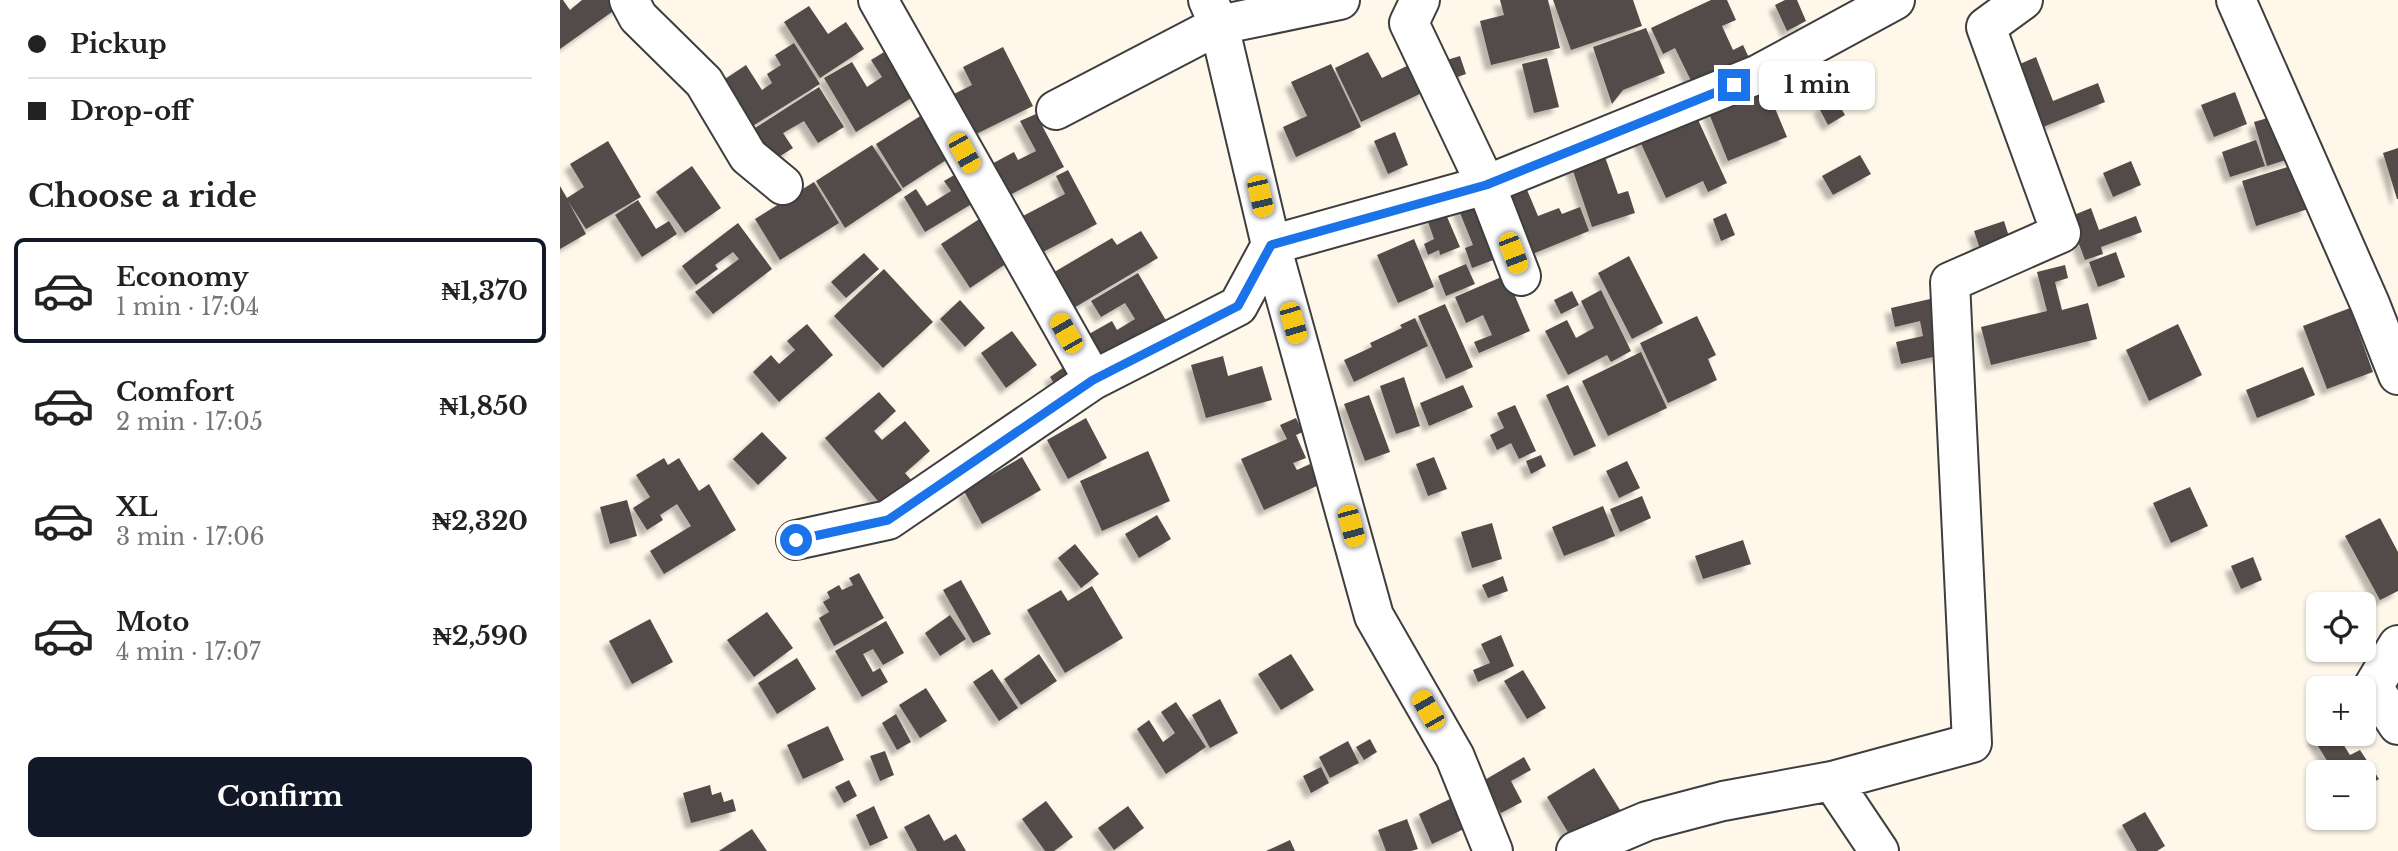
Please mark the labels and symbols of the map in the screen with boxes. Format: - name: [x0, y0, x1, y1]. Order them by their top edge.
- callout: 1 min: [1758, 60, 1874, 110]
- route end: [1718, 69, 1750, 101]
- car: [945, 130, 984, 176]
- car: [1246, 173, 1275, 219]
- car: [1496, 230, 1531, 276]
- car: [1278, 300, 1309, 346]
- car: [1047, 310, 1086, 356]
- car: [1336, 503, 1367, 549]
- route start: [780, 524, 812, 556]
- car: [1409, 687, 1448, 733]

